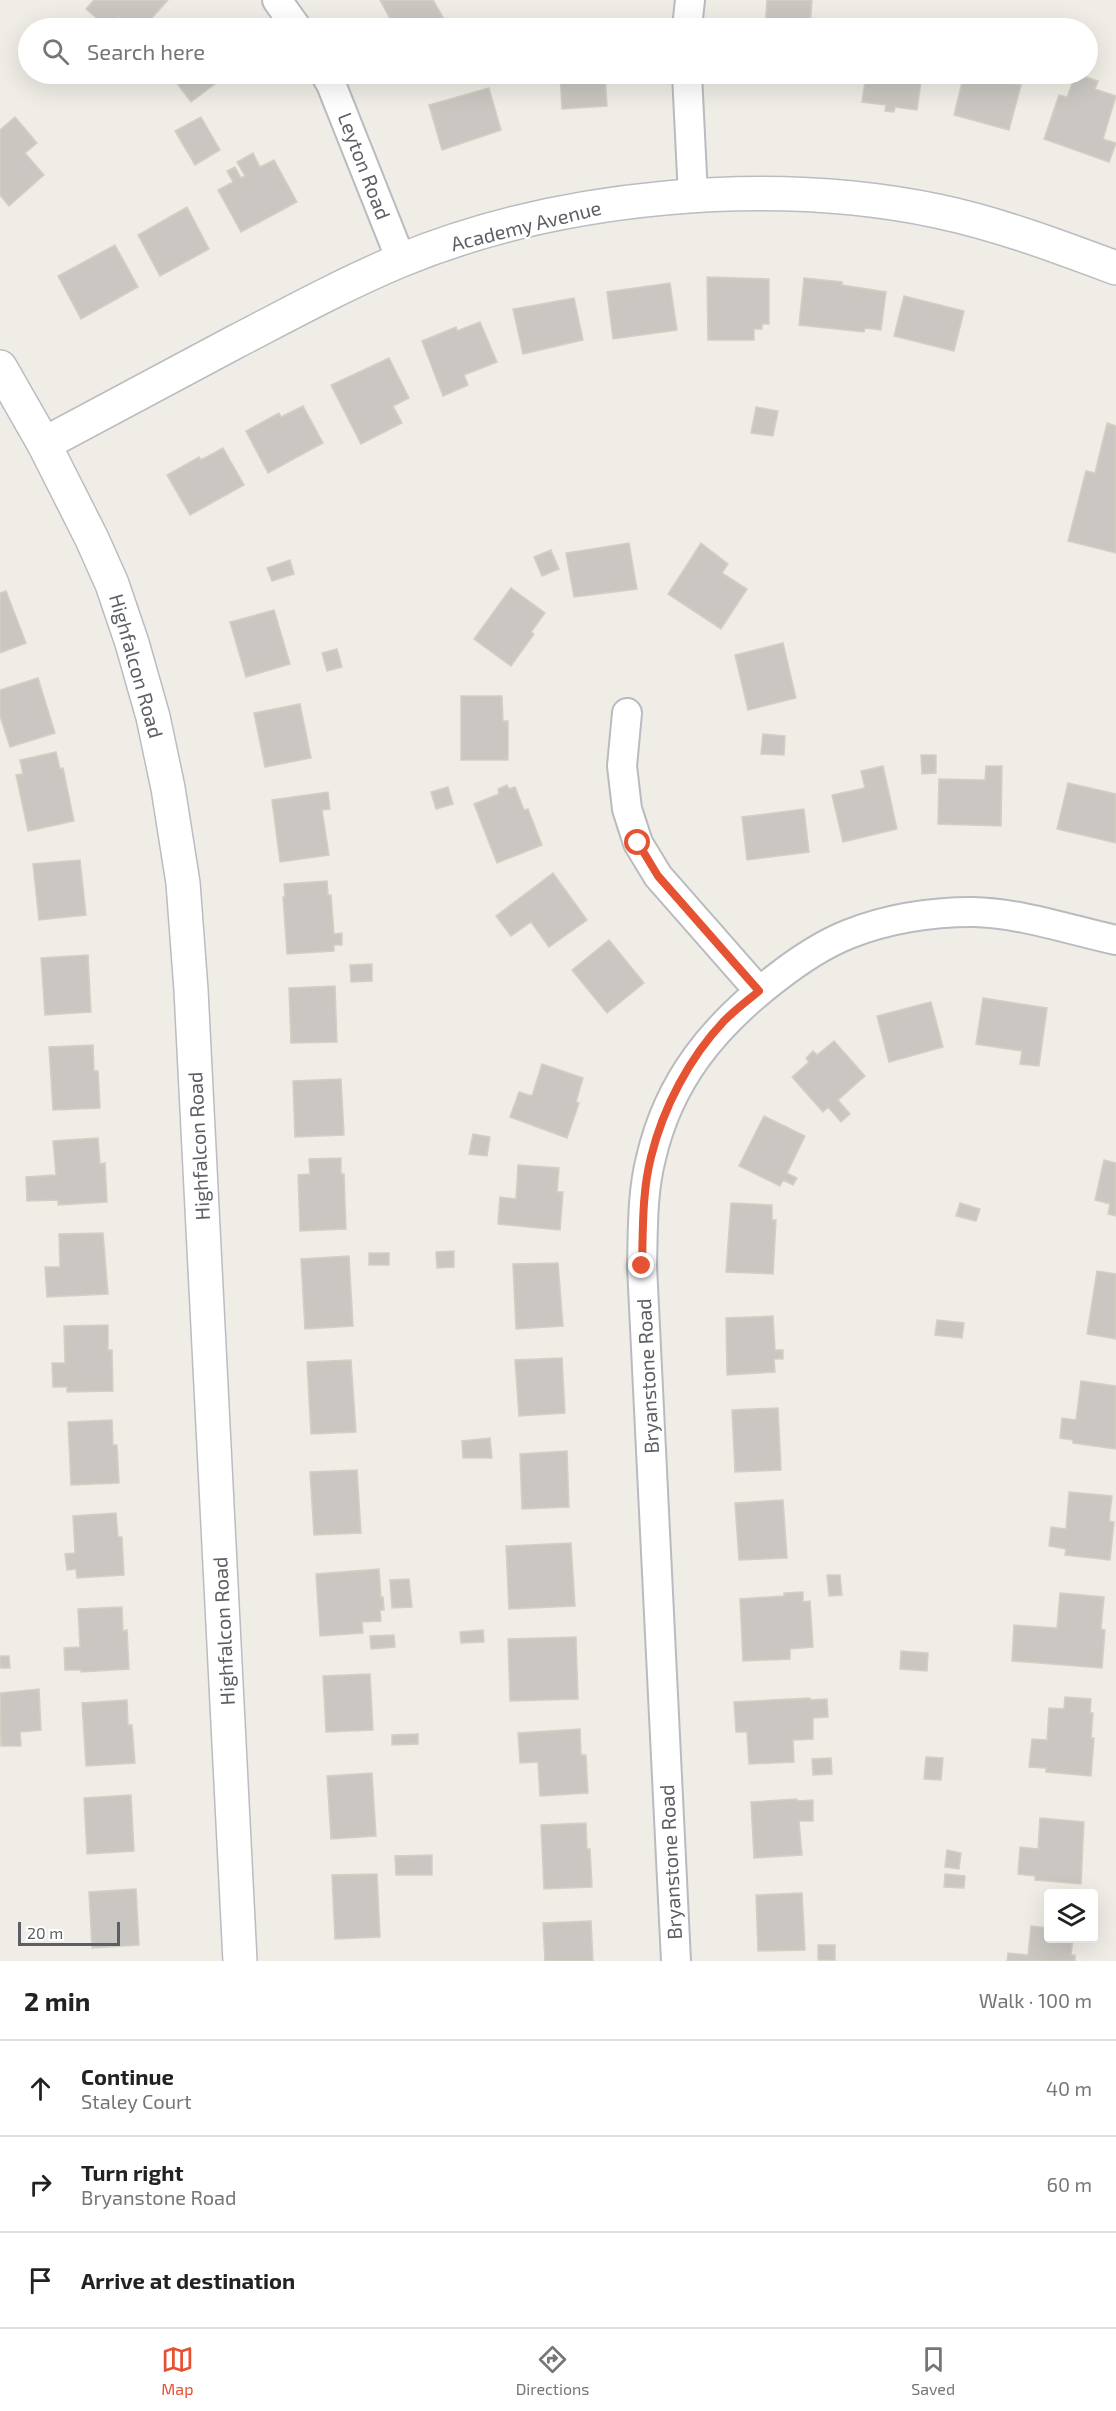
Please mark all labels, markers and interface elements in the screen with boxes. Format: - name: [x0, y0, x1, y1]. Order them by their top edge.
- search box: [18, 18, 1098, 84]
- icon: search: [39, 35, 72, 68]
- text: Search here: [87, 38, 205, 64]
- street label: Leyton Road: [334, 109, 396, 223]
- street label: Academy Avenue: [448, 195, 603, 255]
- street label: Highfalcon Road: [105, 591, 169, 741]
- route start: [624, 829, 650, 855]
- street label: Highfalcon Road: [182, 1071, 214, 1221]
- route end: [628, 1252, 654, 1278]
- street label: Bryanstone Road: [631, 1298, 663, 1454]
- street label: Highfalcon Road: [207, 1556, 239, 1706]
- street label: Bryanstone Road: [654, 1784, 686, 1940]
- map controls: [1044, 1889, 1098, 1943]
- button: layers: [1044, 1889, 1098, 1943]
- scale bar: [18, 1919, 120, 1946]
- text: 20 m: [27, 1923, 63, 1942]
- text: 2 min: [24, 1985, 90, 2016]
- text: Walk · 100 m: [979, 1988, 1092, 2012]
- text: Continue: [81, 2063, 174, 2089]
- icon: ahead: [24, 2072, 57, 2105]
- text: 40 m: [1046, 2076, 1092, 2100]
- text: Staley Court: [81, 2089, 192, 2113]
- text: Turn right: [81, 2159, 183, 2185]
- icon: right: [24, 2168, 57, 2201]
- text: 60 m: [1047, 2172, 1092, 2196]
- text: Bryanstone Road: [81, 2185, 237, 2209]
- icon: arrive: [24, 2264, 57, 2297]
- text: Arrive at destination: [81, 2267, 295, 2293]
- tab: Map: [161, 2343, 194, 2398]
- tab: Directions: [516, 2343, 589, 2398]
- tab: Saved: [911, 2343, 955, 2398]

